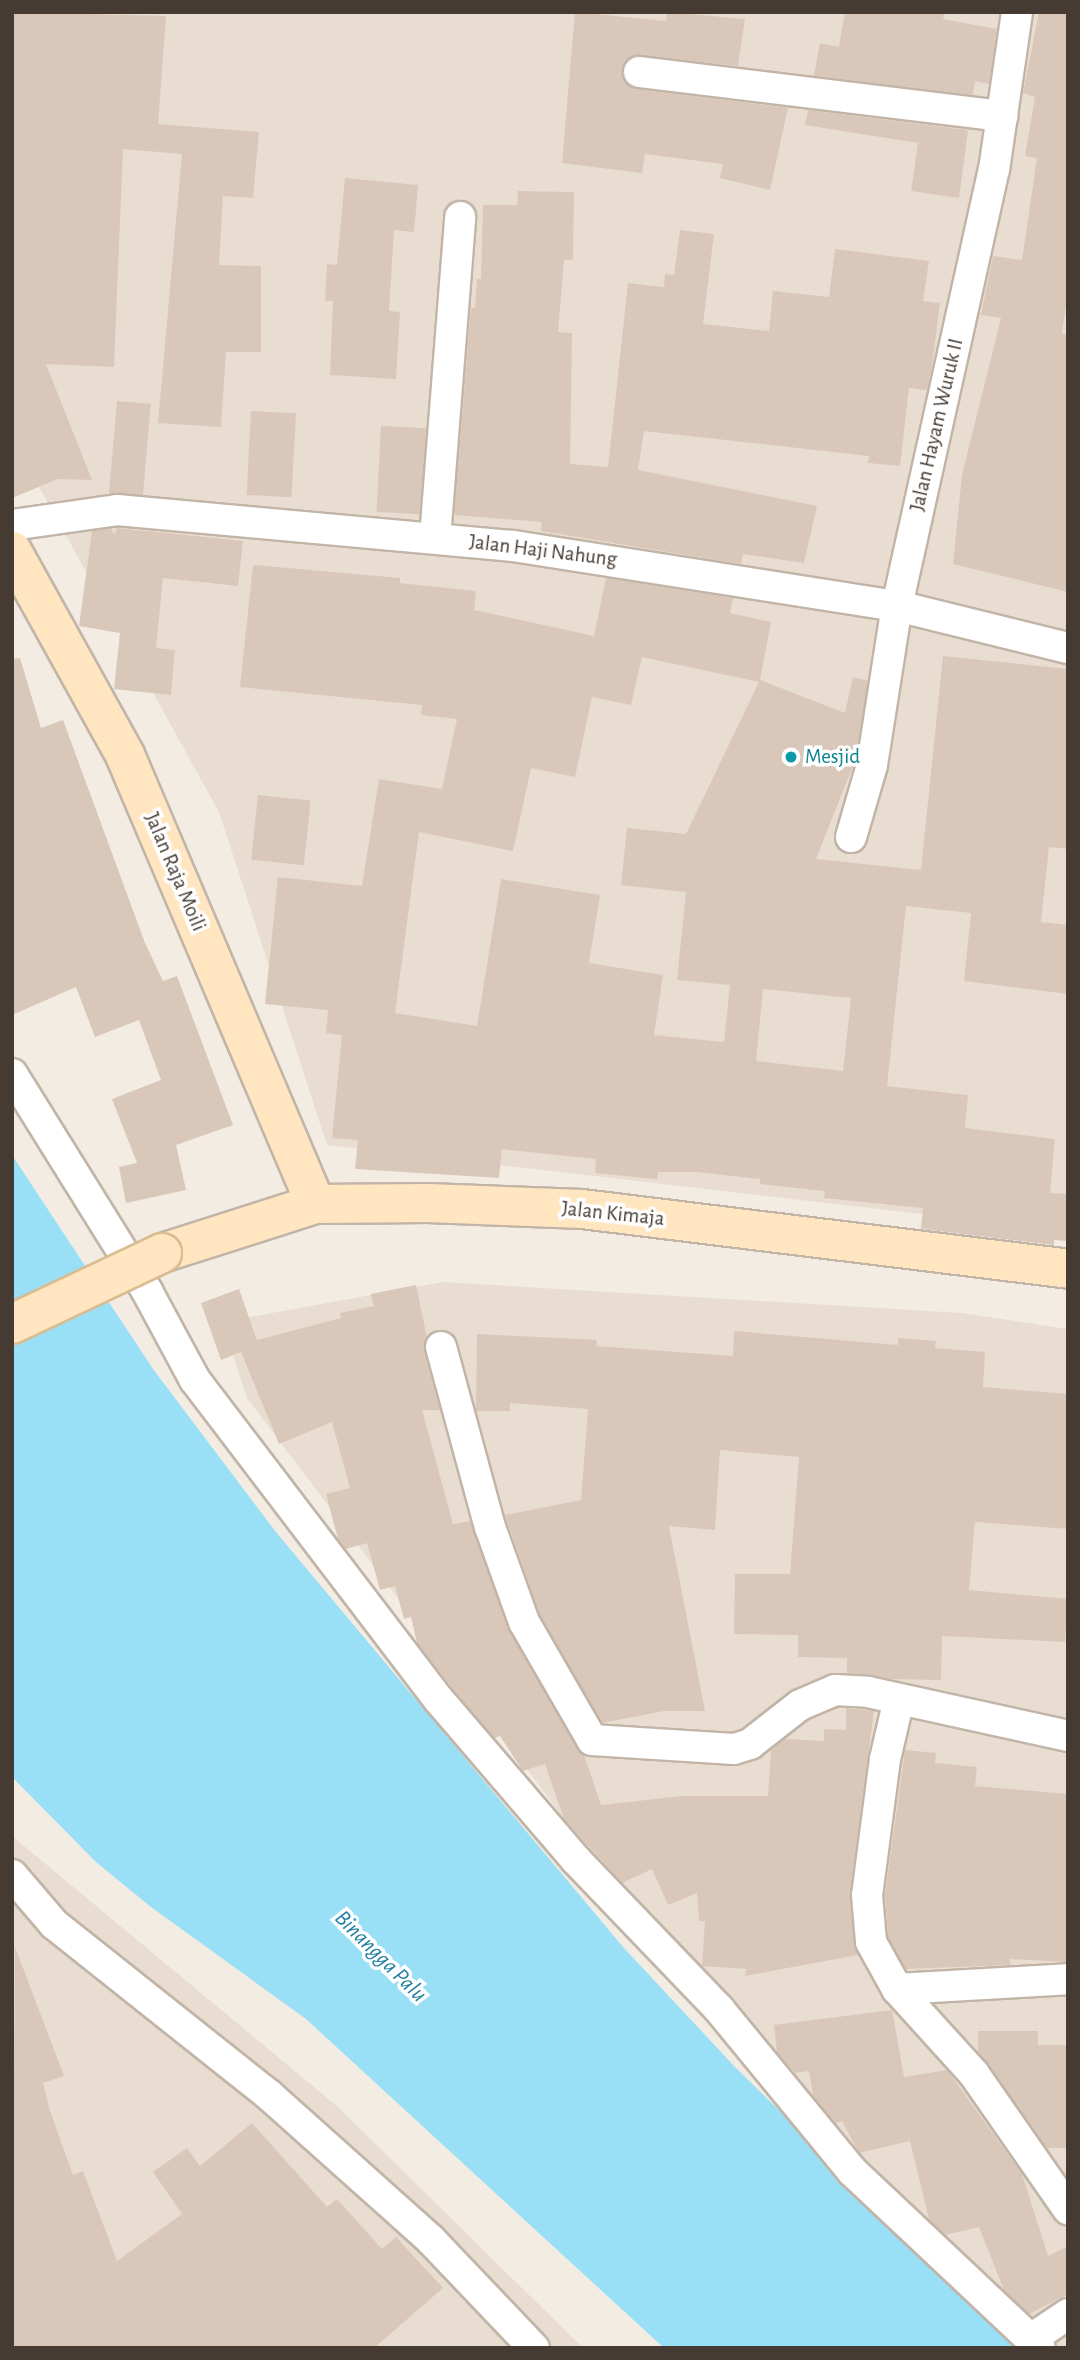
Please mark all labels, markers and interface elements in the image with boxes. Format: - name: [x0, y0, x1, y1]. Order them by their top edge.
- street label: Jalan Hayam Wuruk II: [905, 336, 969, 514]
- street label: Jalan Haji Nahung: [468, 529, 618, 573]
- place label: Mesjid: [805, 744, 860, 770]
- marker: Mesjid: [783, 749, 799, 765]
- street label: Jalan Raja Moili: [139, 809, 211, 935]
- street label: Jalan Kimaja: [560, 1196, 666, 1232]
- water label: Binangga Palu: [328, 1905, 432, 2009]

